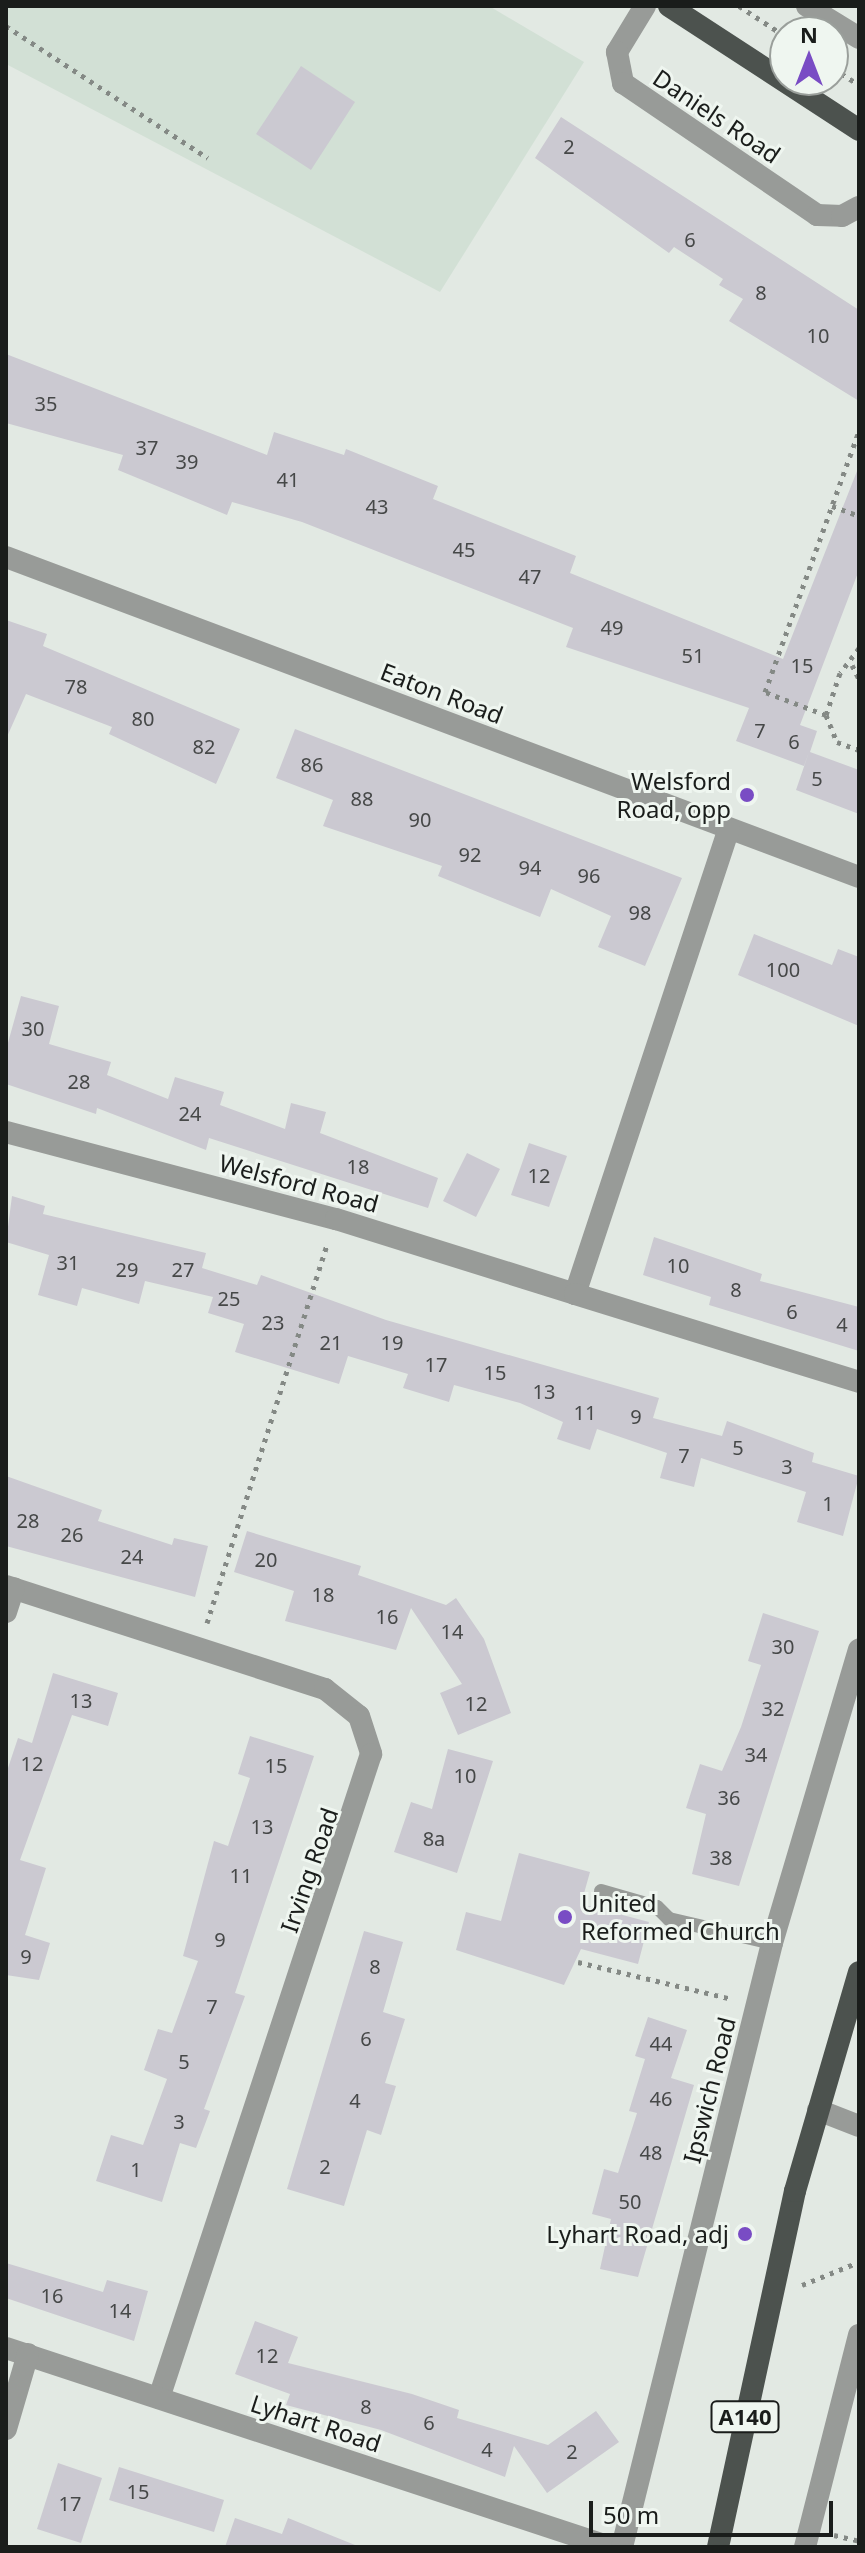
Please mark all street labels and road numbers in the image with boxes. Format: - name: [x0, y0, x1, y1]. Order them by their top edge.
- street label: Daniels Road: [648, 63, 786, 169]
- street label: Eaton Road: [377, 656, 507, 730]
- street label: Welsford Road: [216, 1148, 382, 1218]
- street label: Irving Road: [274, 1804, 344, 1936]
- street label: Ipswich Road: [677, 2014, 741, 2166]
- street label: Lyhart Road: [247, 2388, 385, 2458]
- road number: A140: [709, 2399, 781, 2435]

